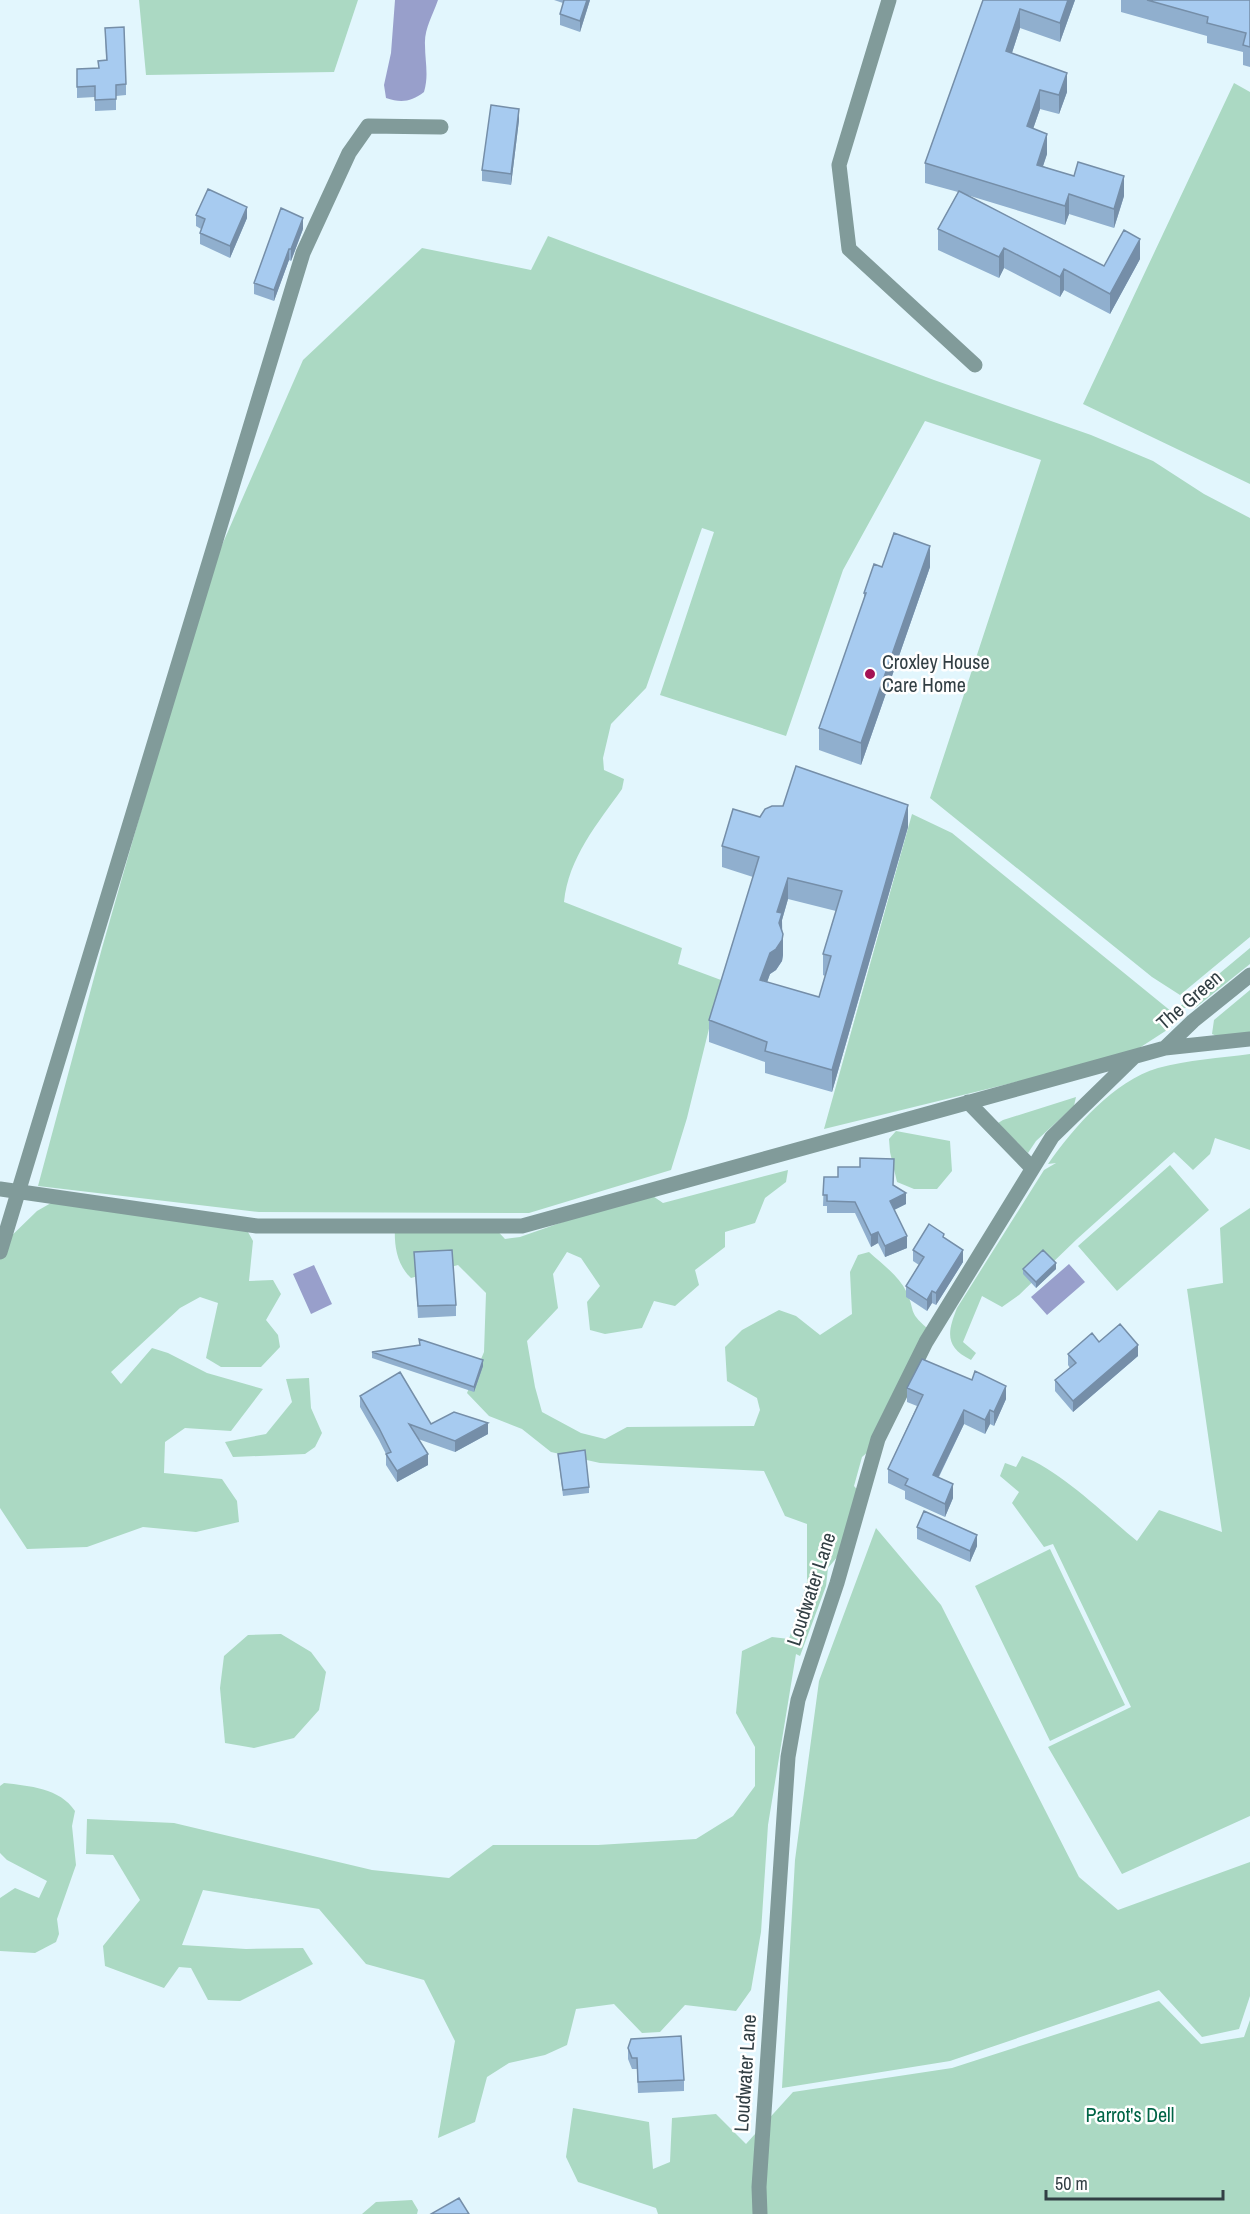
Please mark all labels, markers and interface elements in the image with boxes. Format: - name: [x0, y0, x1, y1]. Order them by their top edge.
- place label: Croxley House Care Home: [882, 648, 990, 698]
- marker: Croxley House Care Home: [863, 667, 877, 681]
- street label: The Green: [1150, 964, 1227, 1036]
- street label: Loudwater Lane: [780, 1529, 842, 1649]
- street label: Loudwater Lane: [727, 2013, 762, 2133]
- park label: Parrot's Dell: [1086, 2101, 1174, 2128]
- scale bar: [1046, 2163, 1223, 2201]
- text: 50 m: [1055, 2171, 1088, 2196]

